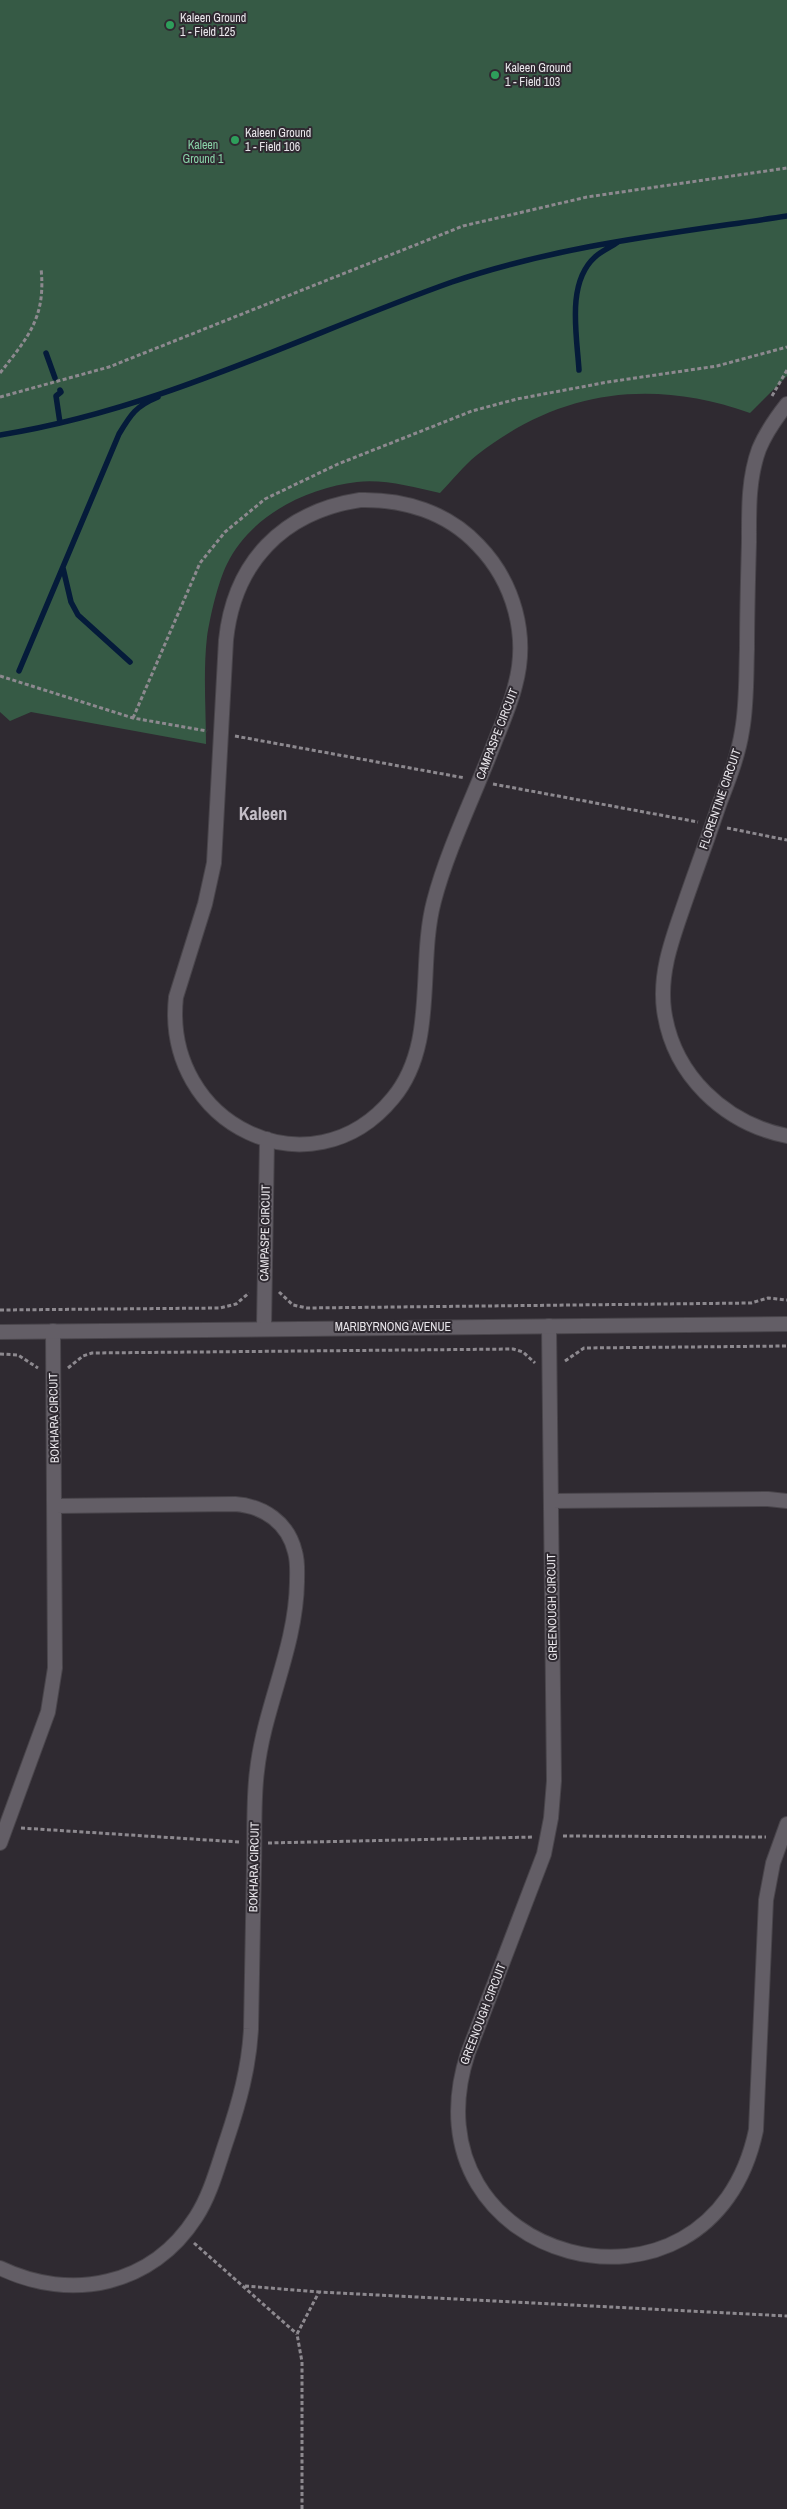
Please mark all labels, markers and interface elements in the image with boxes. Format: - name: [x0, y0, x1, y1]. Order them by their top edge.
- place label: Kaleen Ground 1 - Field 125: [180, 10, 246, 40]
- marker: Kaleen Ground 1 - Field 125: [164, 19, 176, 31]
- place label: Kaleen Ground 1 - Field 103: [505, 60, 571, 90]
- marker: Kaleen Ground 1 - Field 103: [489, 69, 501, 81]
- place label: Kaleen Ground 1 - Field 106: [245, 125, 311, 155]
- marker: Kaleen Ground 1 - Field 106: [229, 134, 241, 146]
- park label: Kaleen Ground 1: [182, 137, 224, 167]
- street label: CAMPASPE CIRCUIT: [472, 686, 522, 782]
- street label: FLORENTINE CIRCUIT: [695, 747, 745, 851]
- district label: Kaleen: [239, 801, 287, 826]
- street label: CAMPASPE CIRCUIT: [256, 1185, 274, 1281]
- street label: MARIBYRNONG AVENUE: [335, 1319, 451, 1335]
- street label: BOKHARA CIRCUIT: [45, 1373, 63, 1463]
- street label: GREENOUGH CIRCUIT: [543, 1553, 561, 1661]
- street label: BOKHARA CIRCUIT: [245, 1822, 263, 1912]
- street label: GREENOUGH CIRCUIT: [456, 1961, 510, 2067]

